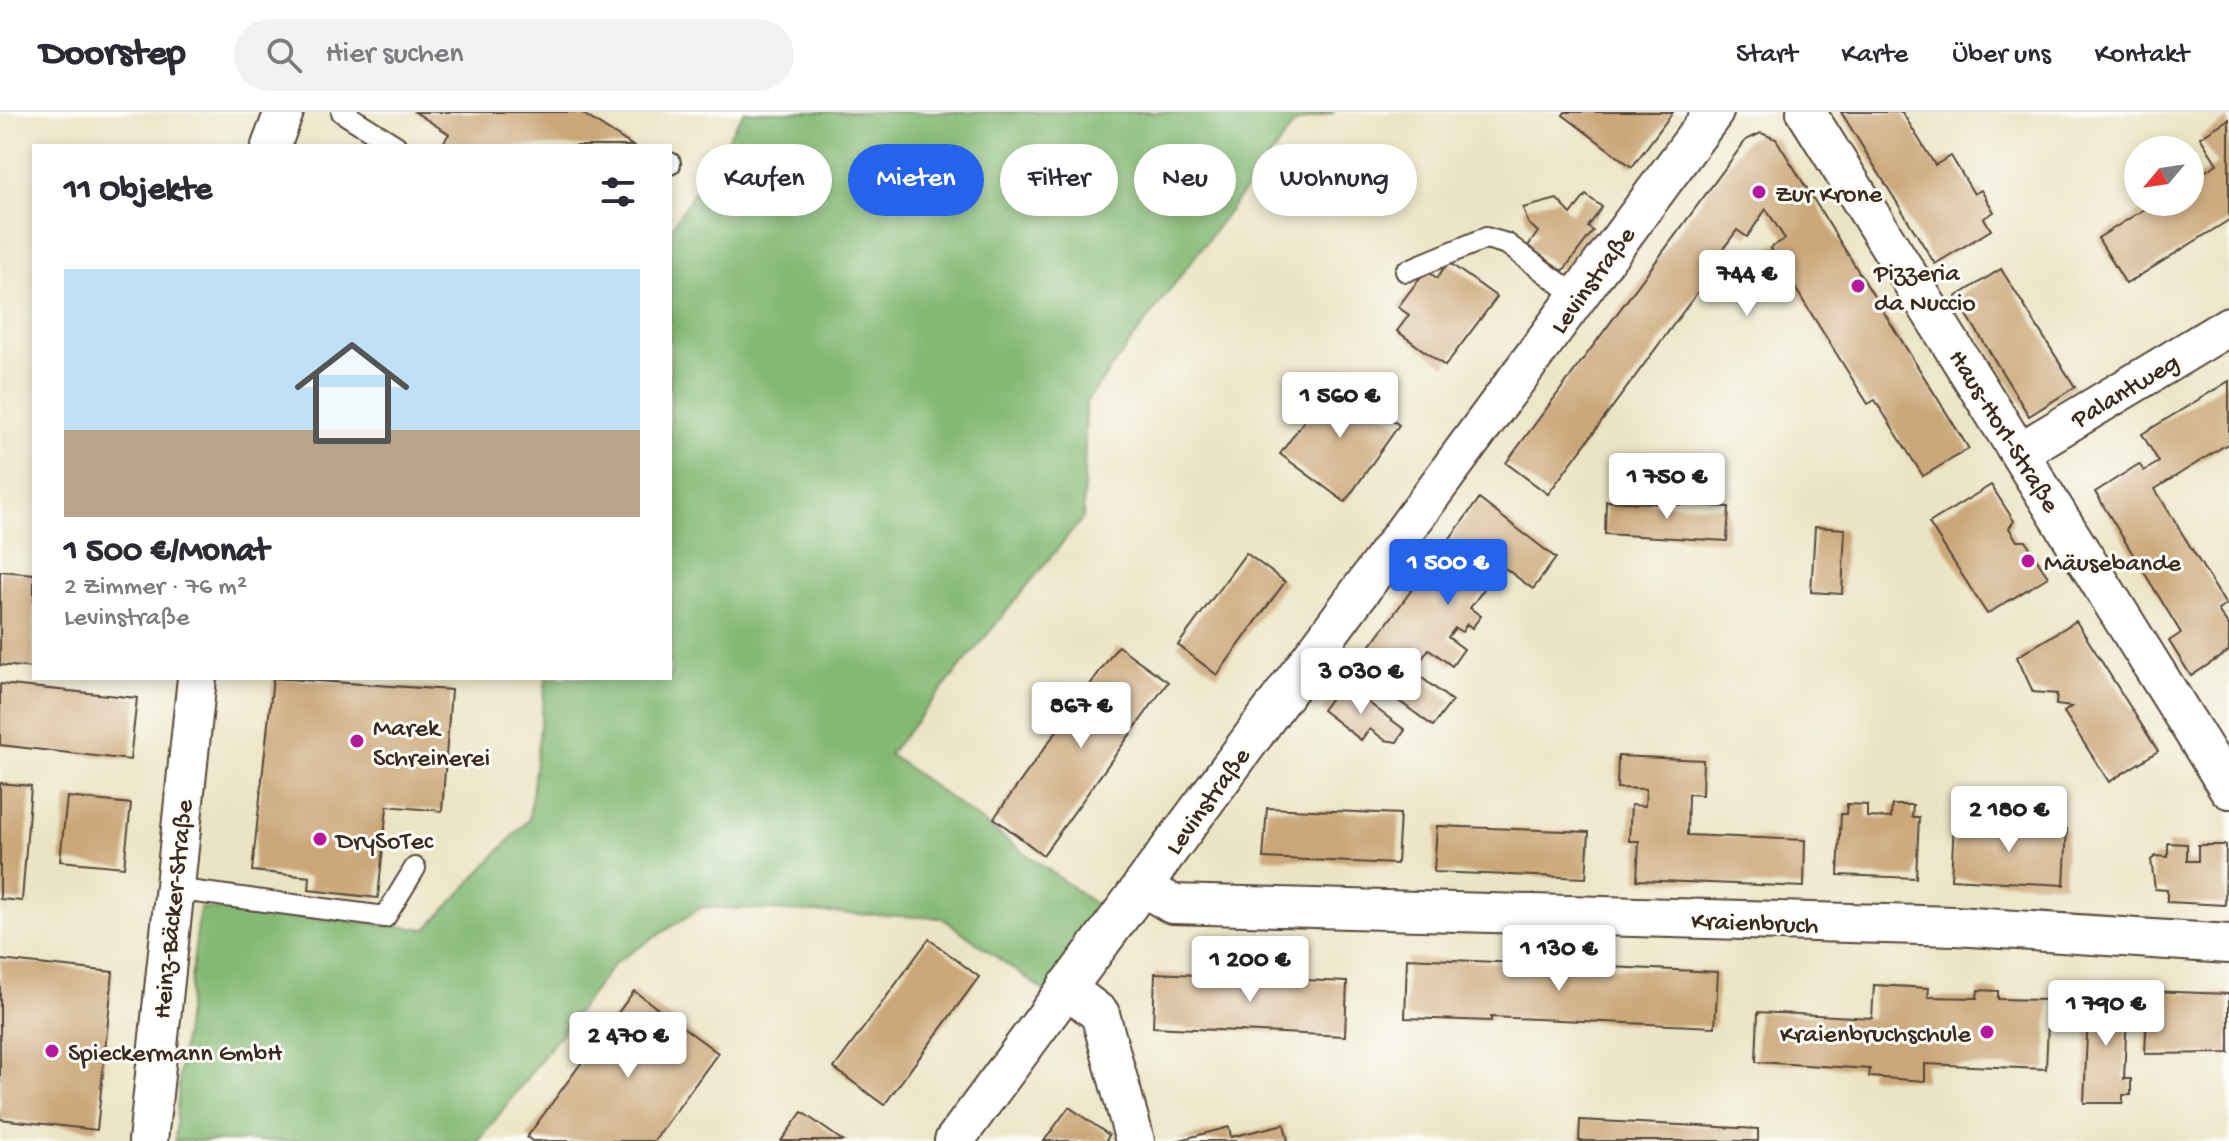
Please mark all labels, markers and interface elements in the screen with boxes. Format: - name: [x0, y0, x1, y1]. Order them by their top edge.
- search box: [234, 19, 794, 91]
- text: Doorstep: [40, 33, 186, 77]
- icon: search: [262, 33, 306, 77]
- text: Hier suchen: [326, 38, 464, 73]
- text: Start: [1736, 39, 1797, 72]
- text: Karte: [1841, 39, 1908, 72]
- text: Über uns: [1952, 39, 2051, 72]
- text: Kontakt: [2095, 39, 2189, 72]
- north arrow: [2124, 136, 2204, 216]
- map controls: [2124, 136, 2204, 216]
- chip: Kaufen: [696, 144, 832, 216]
- chip: Mieten: [848, 144, 984, 216]
- chip: Filter: [1000, 144, 1118, 216]
- chip: Neu: [1134, 144, 1236, 216]
- chip: Wohnung: [1252, 144, 1417, 216]
- icon: filters: [596, 170, 640, 214]
- text: 11 Objekte: [64, 172, 212, 212]
- place label: Zur Krone: [1775, 181, 1883, 212]
- marker: Zur Krone: [1750, 183, 1768, 201]
- street label: Levinstraße: [1545, 221, 1644, 342]
- pin: 744 €: [1691, 250, 1803, 318]
- text: 744 €: [1717, 260, 1777, 291]
- place label: Pizzeria da Nuccio: [1873, 260, 1976, 321]
- marker: Pizzeria da Nuccio: [1849, 277, 1867, 295]
- icon: home: [280, 321, 424, 465]
- street label: Haus-Horl-Straße: [1940, 345, 2065, 520]
- street label: Palantweg: [2066, 349, 2186, 438]
- pin: 1 560 €: [1266, 372, 1414, 440]
- text: 1 560 €: [1300, 382, 1380, 413]
- pin: 1 750 €: [1593, 453, 1741, 521]
- text: 1 750 €: [1627, 463, 1707, 494]
- text: 1 500 €/Monat: [64, 533, 269, 573]
- pin: 1 500 €: [1374, 539, 1522, 607]
- text: 1 500 €: [1407, 549, 1489, 580]
- place label: Mäusebande: [2044, 550, 2181, 581]
- marker: Mäusebande: [2019, 552, 2037, 570]
- text: 2 Zimmer · 76 m²: [64, 573, 247, 604]
- text: Levinstraße: [64, 604, 189, 635]
- pin: 3 030 €: [1287, 648, 1435, 716]
- text: 3 030 €: [1319, 658, 1403, 689]
- pin: 867 €: [1025, 682, 1137, 750]
- text: 867 €: [1050, 692, 1112, 723]
- place label: Marek Schreinerei: [373, 715, 490, 776]
- marker: Marek Schreinerei: [348, 732, 366, 750]
- street label: Levinstraße: [1160, 742, 1259, 863]
- pin: 2 180 €: [1935, 786, 2083, 854]
- text: 2 180 €: [1969, 796, 2049, 827]
- street label: Heinz-Bäcker-Straße: [149, 798, 202, 1021]
- place label: DrySoTec: [334, 828, 434, 859]
- marker: DrySoTec: [311, 830, 329, 848]
- street label: Kraienbruch: [1691, 908, 1819, 943]
- pin: 1 130 €: [1485, 925, 1633, 993]
- text: 1 130 €: [1520, 935, 1598, 966]
- pin: 1 200 €: [1176, 936, 1324, 1004]
- text: 1 200 €: [1210, 946, 1290, 977]
- pin: 1 790 €: [2032, 980, 2180, 1048]
- text: 1 790 €: [2066, 990, 2146, 1021]
- pin: 2 470 €: [554, 1012, 702, 1080]
- place label: Kraienbruchschule: [1780, 1021, 1972, 1052]
- text: 2 470 €: [587, 1022, 669, 1053]
- marker: Kraienbruchschule: [1978, 1023, 1996, 1041]
- place label: Spieckermann GmbH: [68, 1040, 282, 1071]
- marker: Spieckermann GmbH: [43, 1042, 61, 1060]

